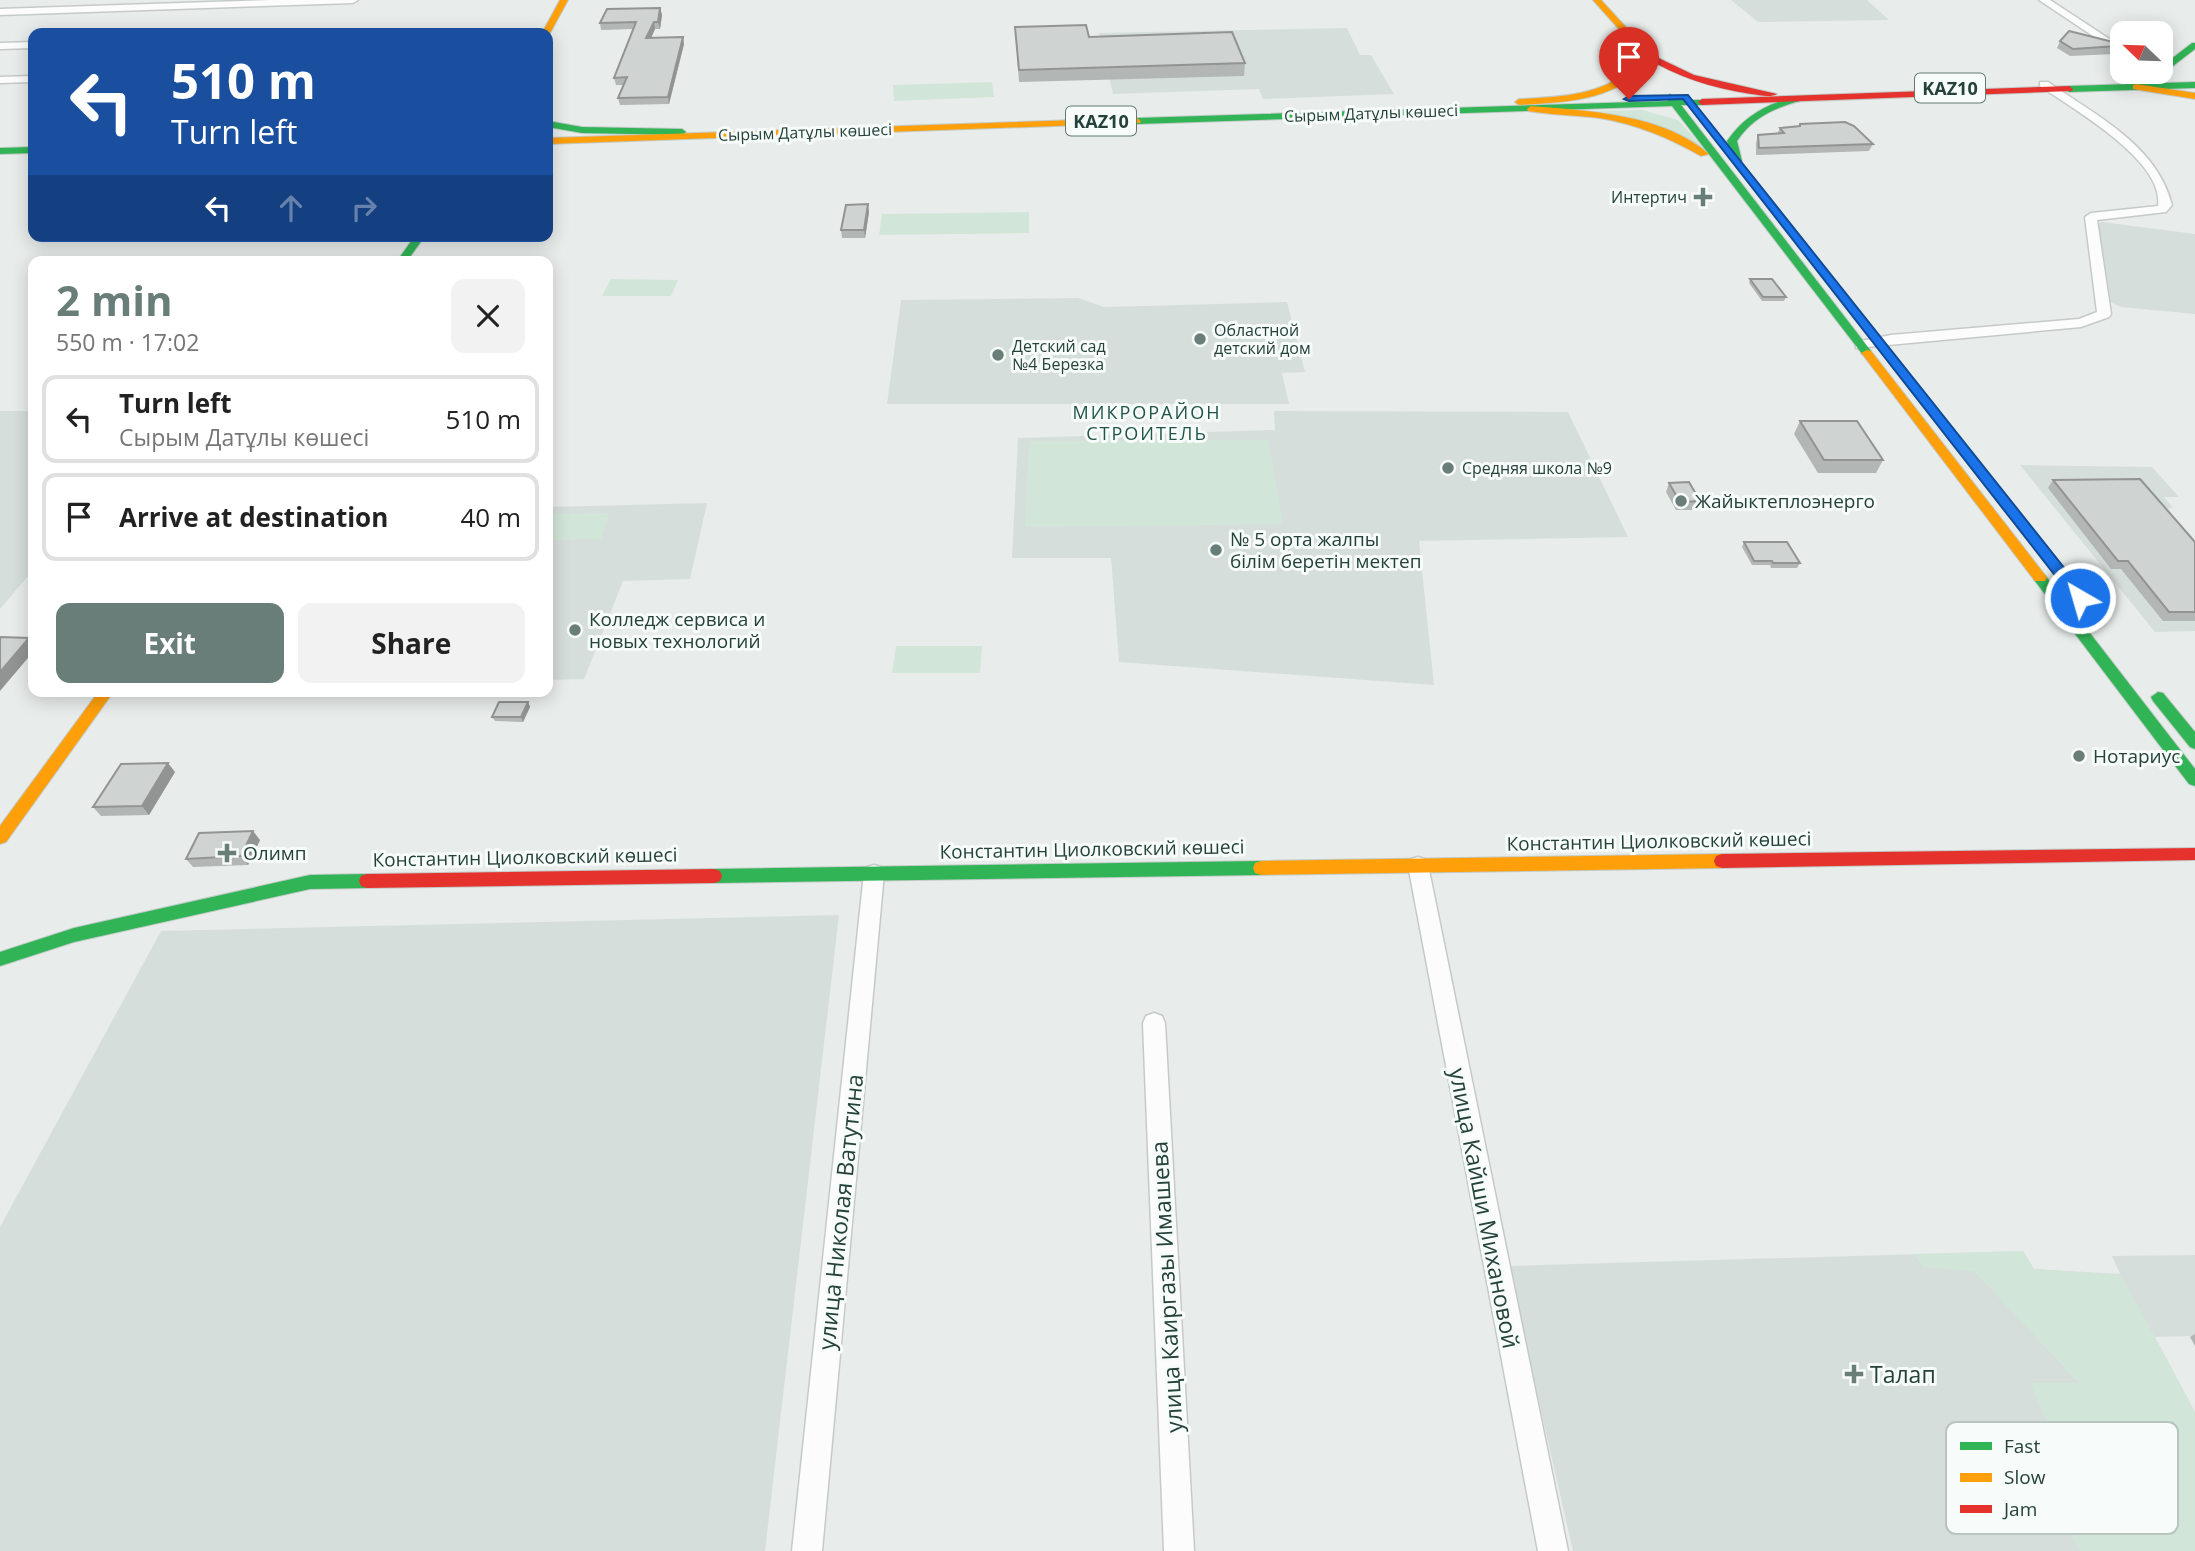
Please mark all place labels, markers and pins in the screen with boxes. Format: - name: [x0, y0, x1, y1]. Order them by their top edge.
- pin: [1599, 27, 1659, 99]
- place label: Интертич: [1611, 186, 1687, 208]
- marker: Интертич: [1693, 187, 1713, 207]
- place label: Областной детский дом: [1214, 319, 1311, 359]
- marker: Областной детский дом: [1192, 331, 1208, 347]
- place label: Детский сад №4 Березка: [1012, 335, 1106, 375]
- marker: Детский сад №4 Березка: [990, 347, 1006, 363]
- place label: Средняя школа №9: [1462, 457, 1612, 479]
- marker: Средняя школа №9: [1440, 460, 1456, 476]
- place label: Жайыктеплоэнерго: [1695, 488, 1875, 514]
- marker: Жайыктеплоэнерго: [1673, 493, 1689, 509]
- place label: № 5 орта жалпы білім беретін мектеп: [1230, 526, 1421, 574]
- marker: № 5 орта жалпы білім беретін мектеп: [1208, 542, 1224, 558]
- place label: Колледж сервиса и новых технологий: [589, 606, 765, 654]
- marker: Колледж сервиса и новых технологий: [567, 622, 583, 638]
- place label: Нотариус: [2093, 743, 2180, 769]
- marker: Нотариус: [2071, 748, 2087, 764]
- place label: Олимп: [243, 840, 306, 866]
- marker: Олимп: [217, 843, 237, 863]
- place label: Талап: [1870, 1358, 1936, 1390]
- marker: Талап: [1844, 1364, 1864, 1384]

